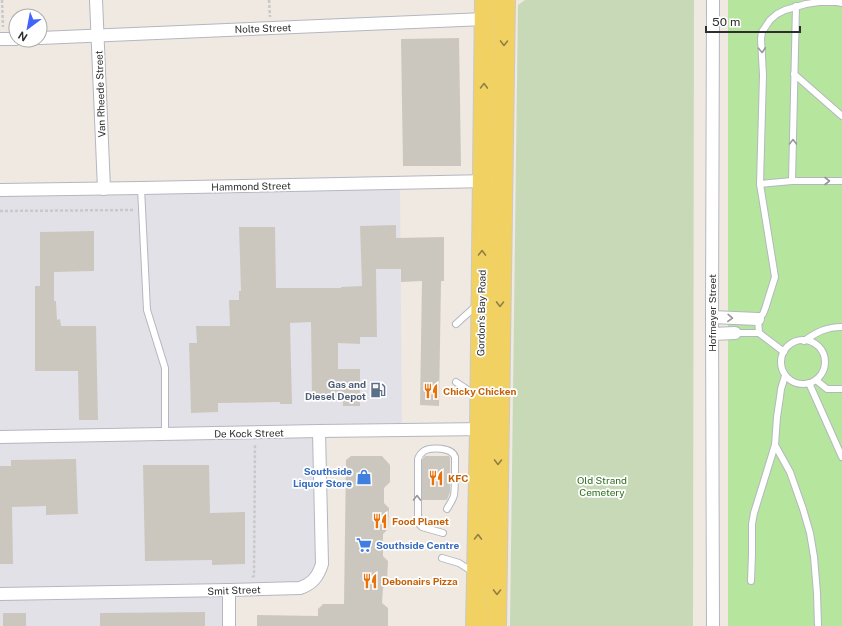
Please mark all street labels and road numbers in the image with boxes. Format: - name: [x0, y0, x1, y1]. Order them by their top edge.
- street label: Nolte Street: [234, 21, 292, 35]
- street label: Van Rheede Street: [92, 50, 108, 138]
- street label: Hammond Street: [211, 179, 291, 193]
- street label: Gordon's Bay Road: [474, 270, 488, 356]
- street label: Hofmeyer Street: [706, 274, 718, 352]
- street label: De Kock Street: [214, 426, 284, 440]
- street label: Smit Street: [207, 583, 261, 597]

